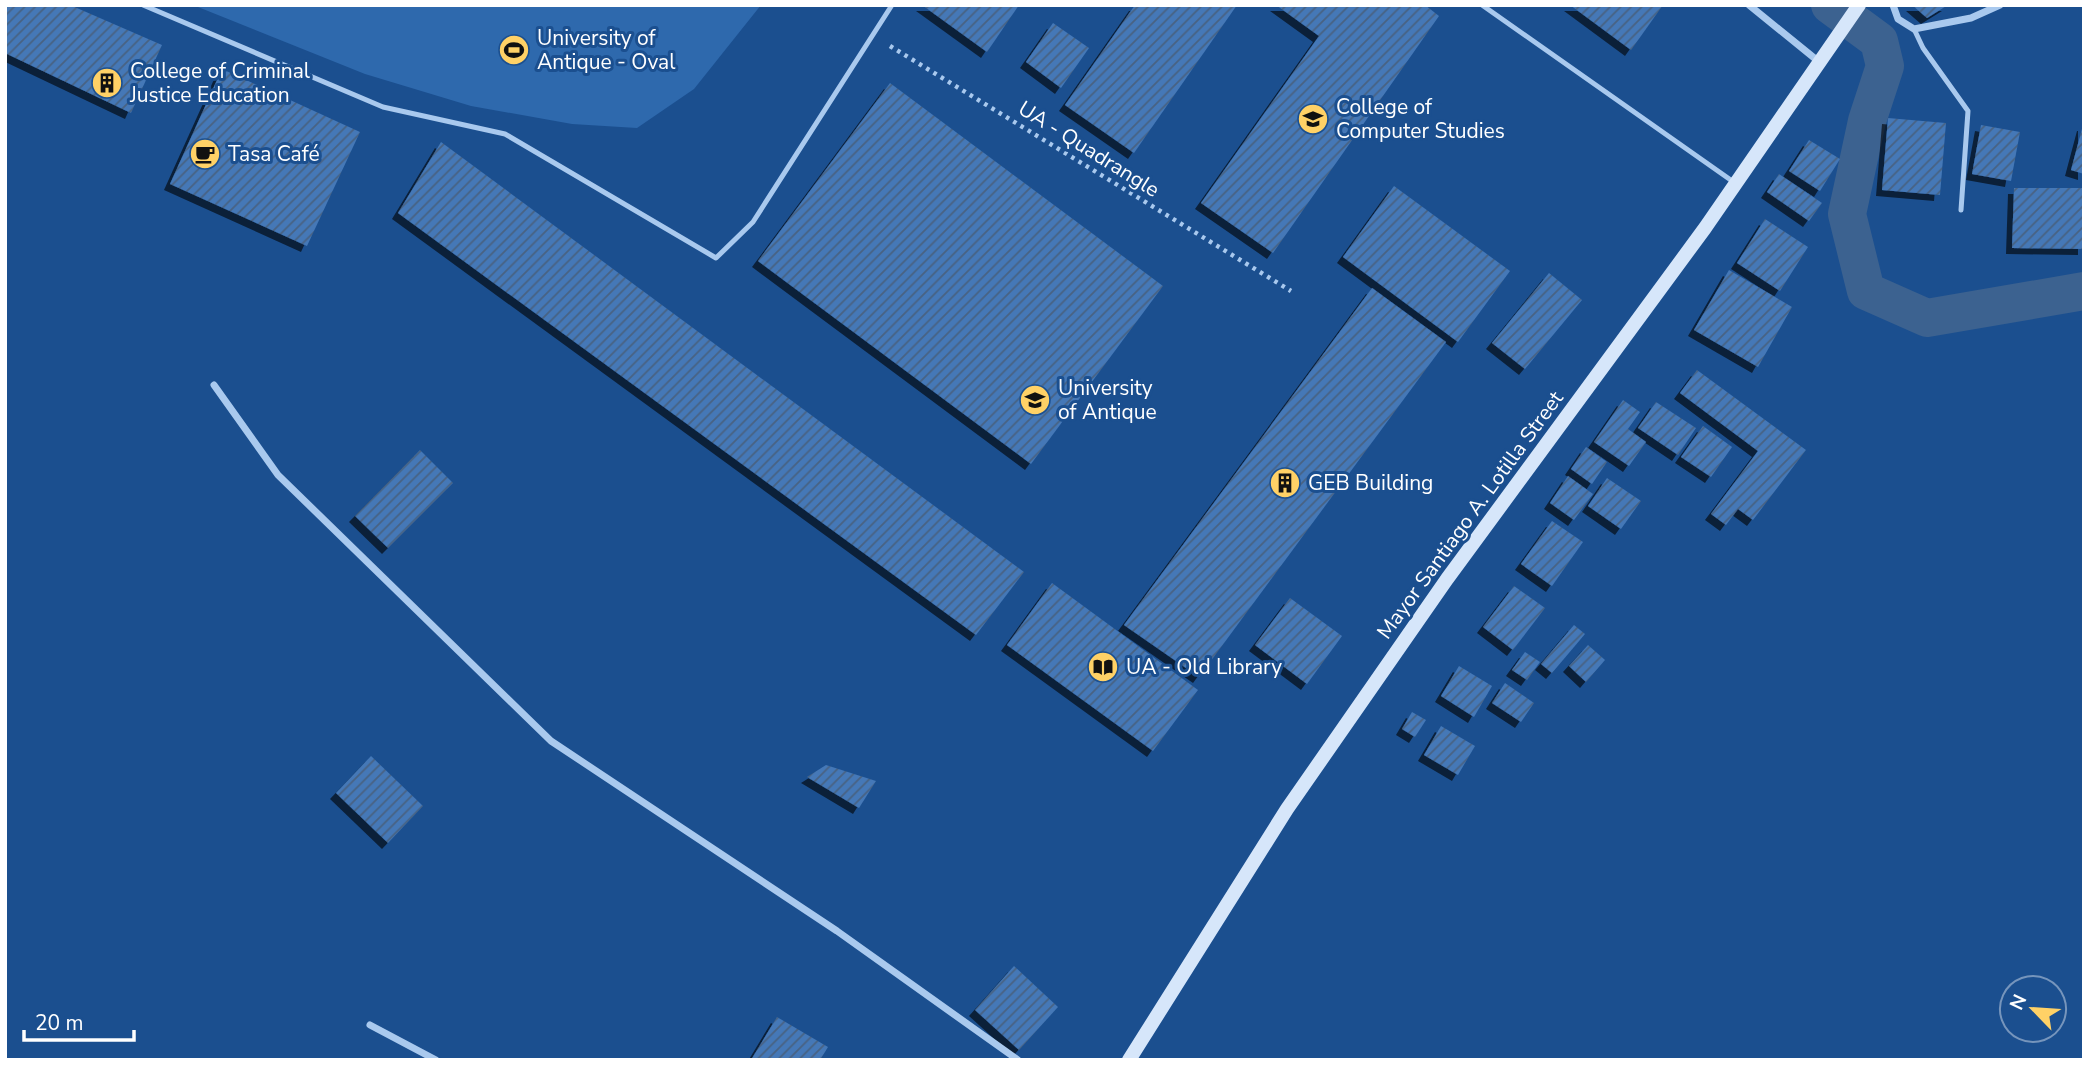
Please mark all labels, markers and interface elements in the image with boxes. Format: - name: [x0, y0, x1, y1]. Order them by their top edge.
- place label: University of Antique - Oval: [537, 24, 676, 76]
- sports icon: University of Antique - Oval: [497, 33, 531, 67]
- place label: College of Criminal Justice Education: [129, 57, 311, 109]
- building icon: College of Criminal Justice Education: [90, 66, 124, 100]
- place label: College of Computer Studies: [1336, 93, 1505, 145]
- street label: UA - Quadrangle: [1013, 94, 1165, 204]
- school or university icon: College of Computer Studies: [1296, 102, 1330, 136]
- cafe icon: Tasa Café: [188, 137, 222, 171]
- place label: Tasa Café: [228, 140, 320, 168]
- place label: University of Antique: [1058, 374, 1157, 426]
- school or university icon: University of Antique: [1018, 383, 1052, 417]
- street label: Mayor Santiago A. Lotilla Street: [1370, 385, 1570, 645]
- building icon: GEB Building: [1268, 466, 1302, 500]
- place label: GEB Building: [1308, 469, 1433, 497]
- library icon: UA - Old Library: [1086, 650, 1120, 684]
- place label: UA - Old Library: [1126, 653, 1282, 681]
- north arrow: [1998, 974, 2068, 1044]
- text: N: [2004, 990, 2033, 1014]
- scale bar: [24, 998, 135, 1042]
- text: 20 m: [35, 1009, 84, 1037]

